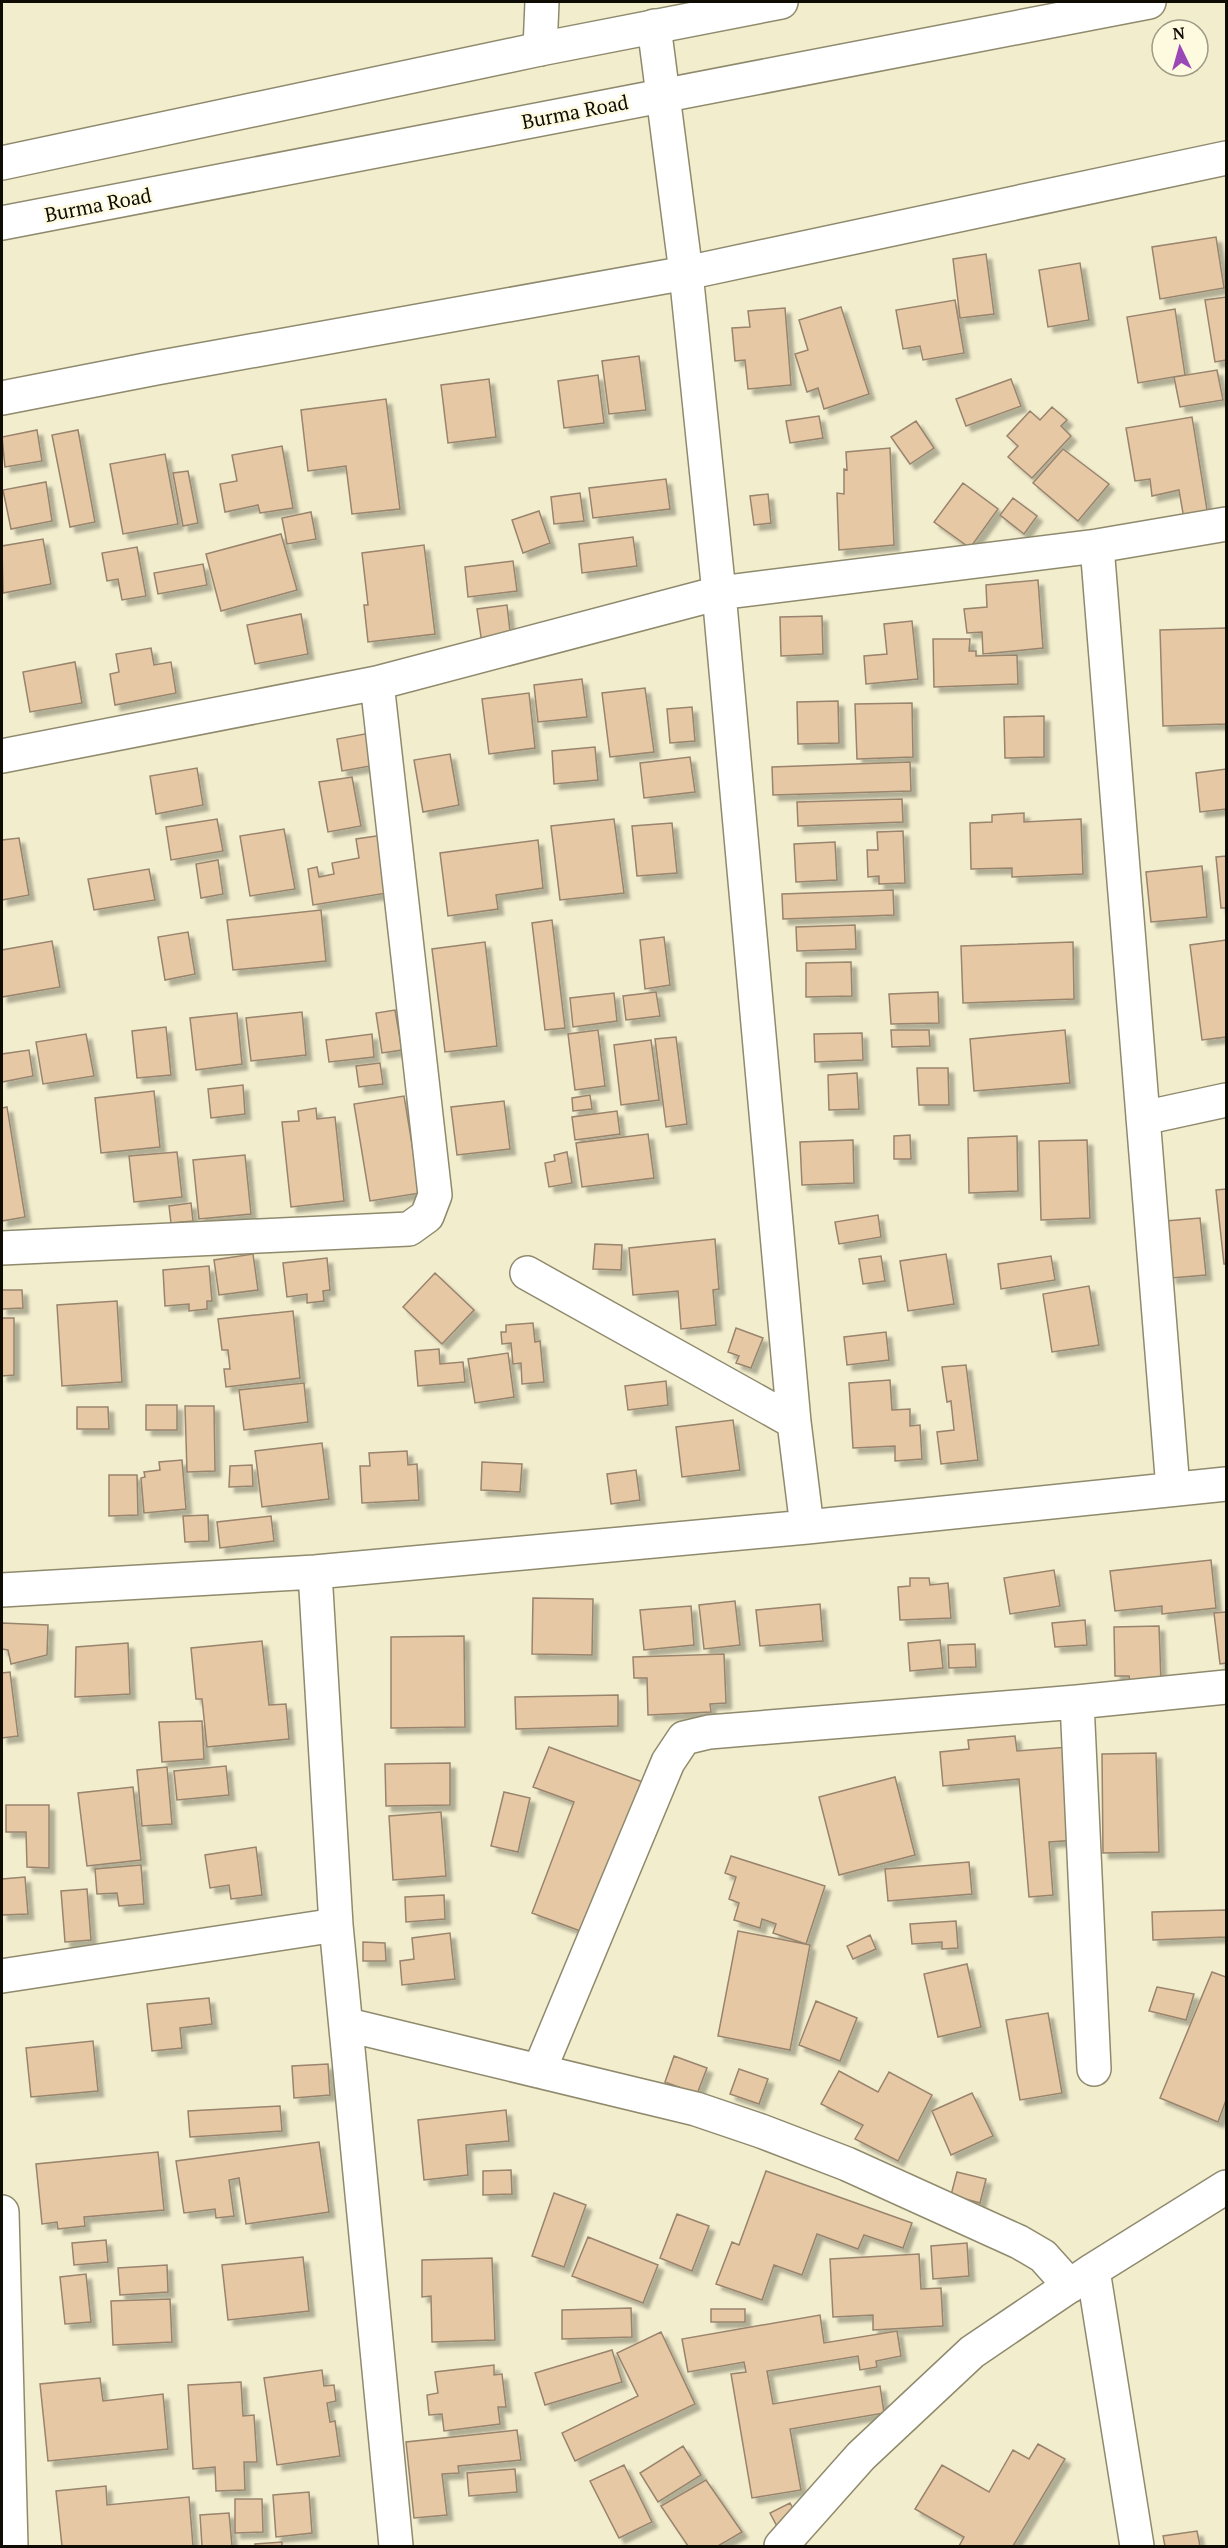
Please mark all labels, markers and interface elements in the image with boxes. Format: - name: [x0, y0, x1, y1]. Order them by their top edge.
- north arrow: [1150, 18, 1210, 78]
- text: N: [1172, 22, 1186, 45]
- street label: Burma Road: [519, 88, 631, 135]
- street label: Burma Road: [42, 181, 154, 228]

